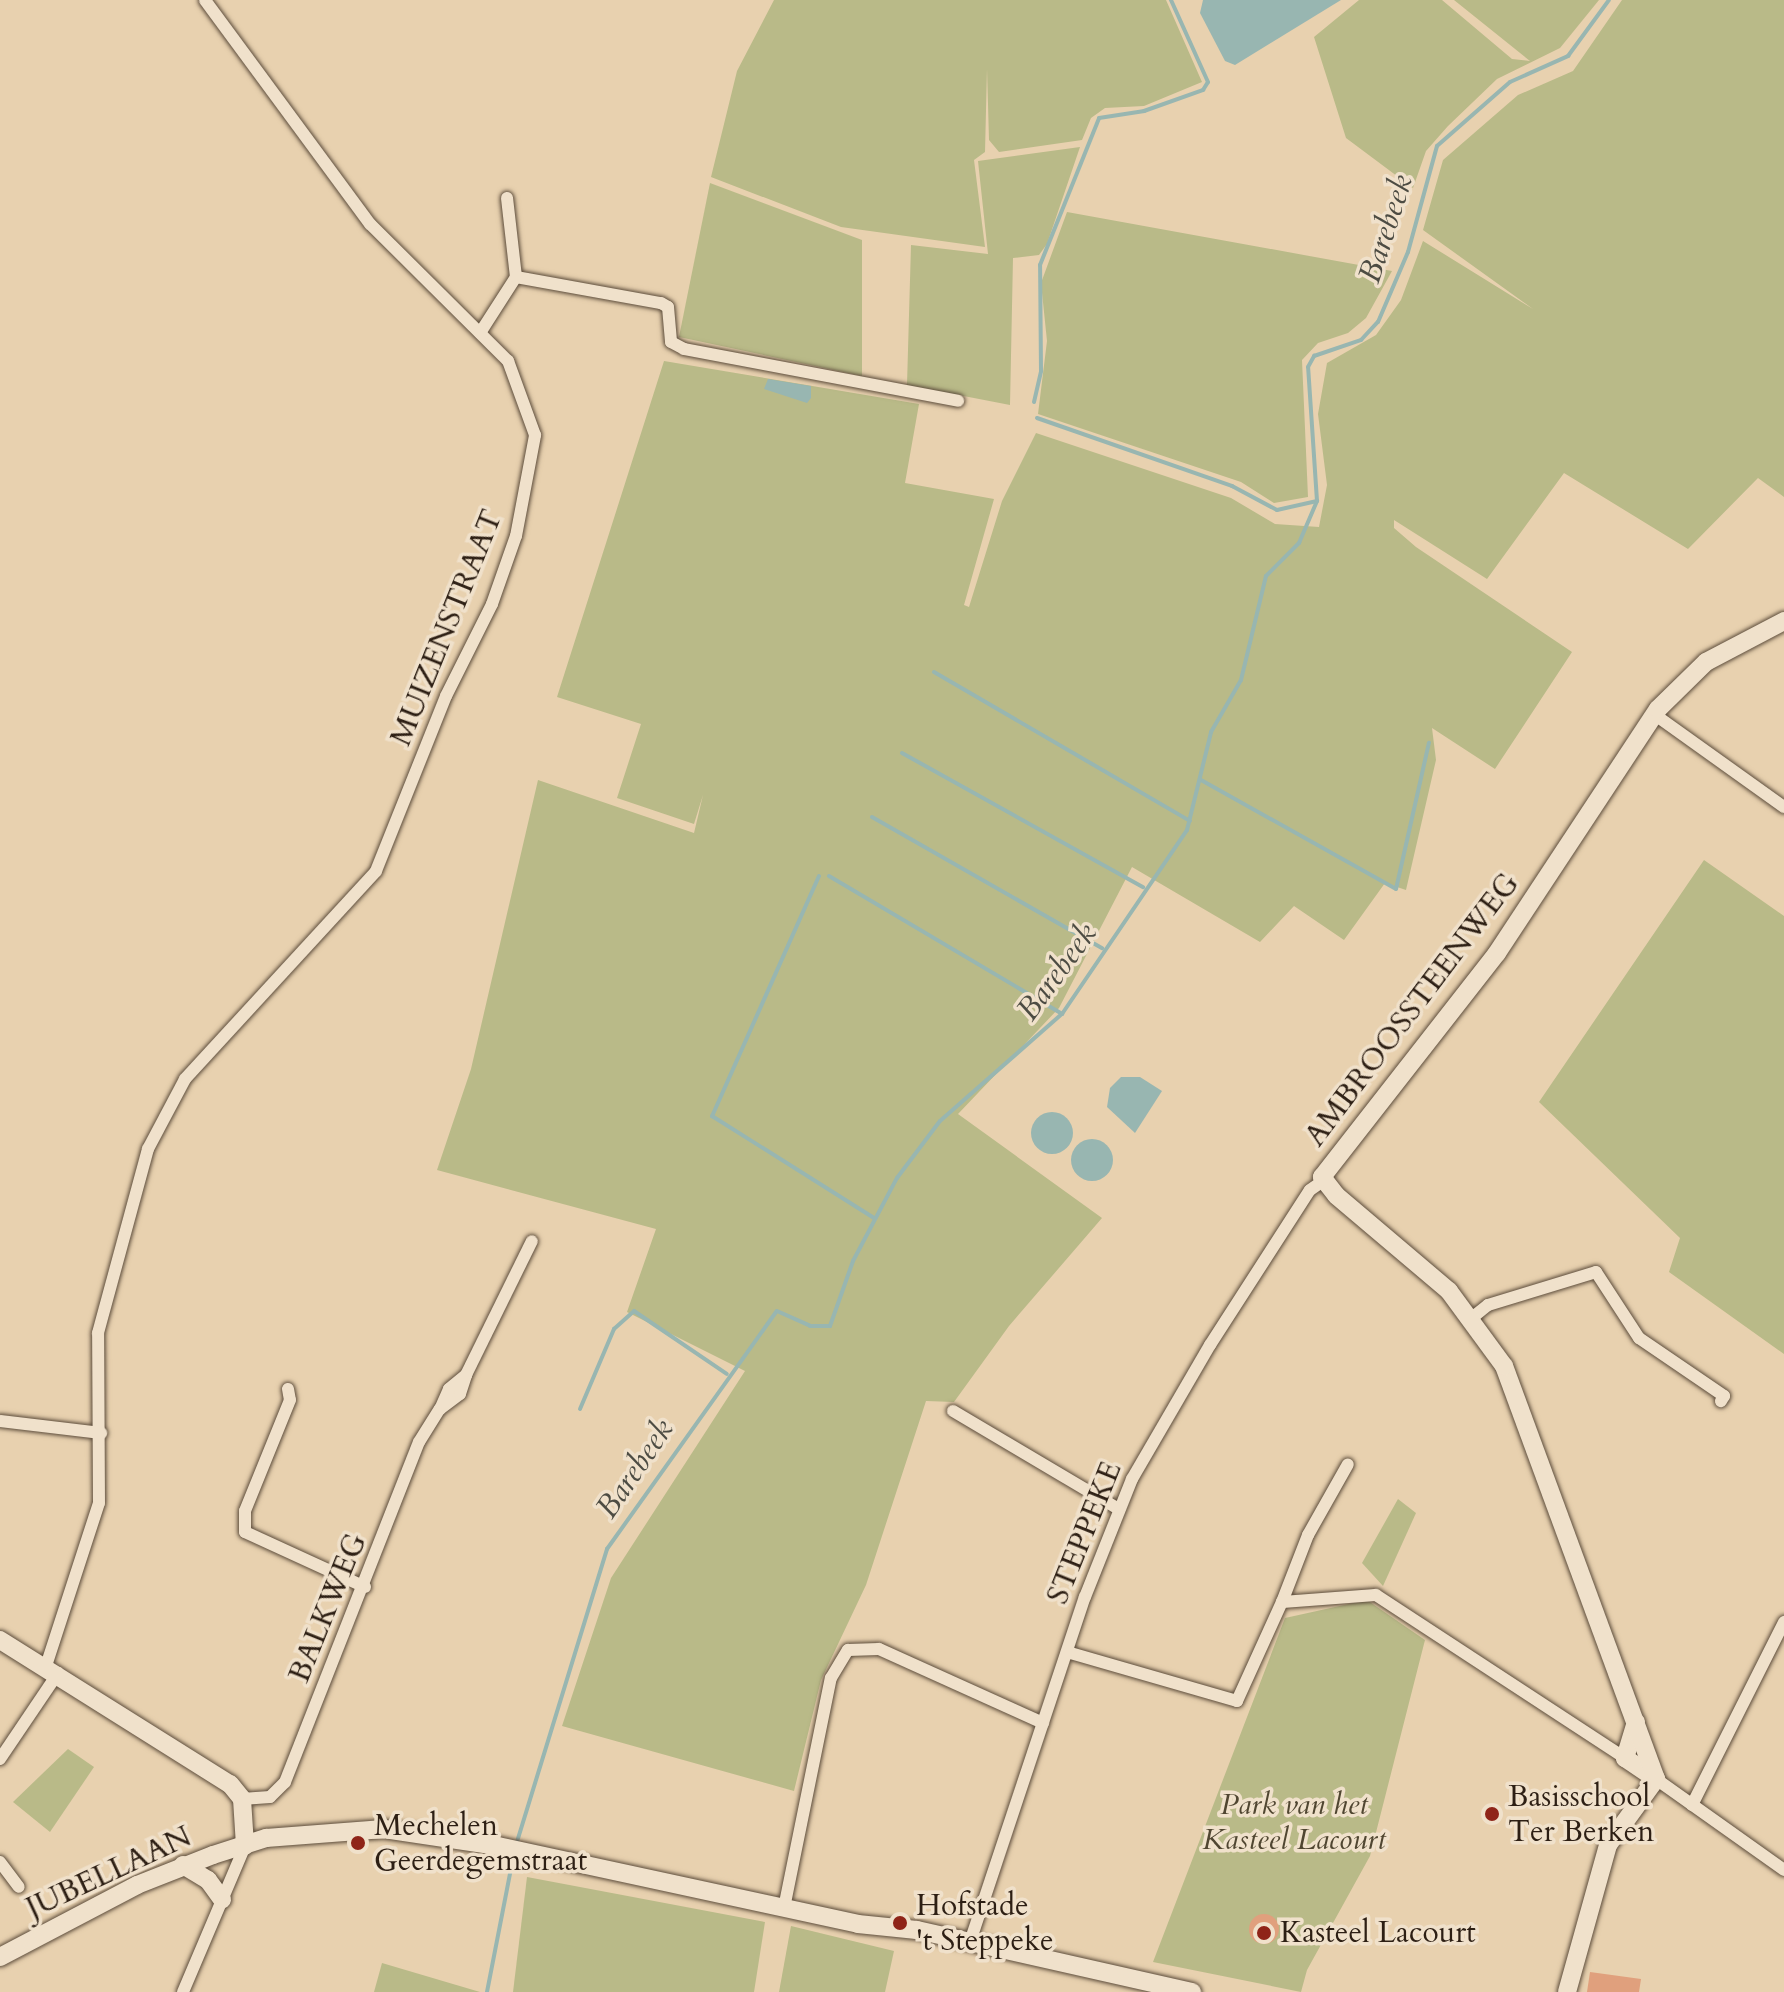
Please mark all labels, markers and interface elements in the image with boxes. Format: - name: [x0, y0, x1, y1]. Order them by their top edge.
- water label: Barebeek: [1351, 170, 1421, 288]
- street label: MUIZENSTRAAT: [383, 505, 511, 751]
- street label: AMBROOSSTEENWEG: [1298, 866, 1526, 1154]
- water label: Barebeek: [1009, 916, 1105, 1028]
- water label: Barebeek: [588, 1412, 682, 1526]
- street label: STEPPEKE: [1040, 1457, 1130, 1609]
- street label: BALKWEG: [282, 1528, 374, 1688]
- place label: Basisschool Ter Berken: [1508, 1779, 1654, 1850]
- park label: Park van het Kasteel Lacourt: [1202, 1787, 1386, 1858]
- marker: Basisschool Ter Berken: [1483, 1805, 1501, 1823]
- place label: Mechelen Geerdegemstraat: [374, 1808, 587, 1878]
- street label: JUBELLAAN: [21, 1819, 197, 1927]
- marker: Mechelen Geerdegemstraat: [349, 1834, 367, 1852]
- place label: Hofstade 't Steppeke: [916, 1888, 1054, 1958]
- marker: Hofstade 't Steppeke: [891, 1914, 909, 1932]
- place label: Kasteel Lacourt: [1280, 1915, 1476, 1951]
- marker: Kasteel Lacourt: [1255, 1924, 1273, 1942]

